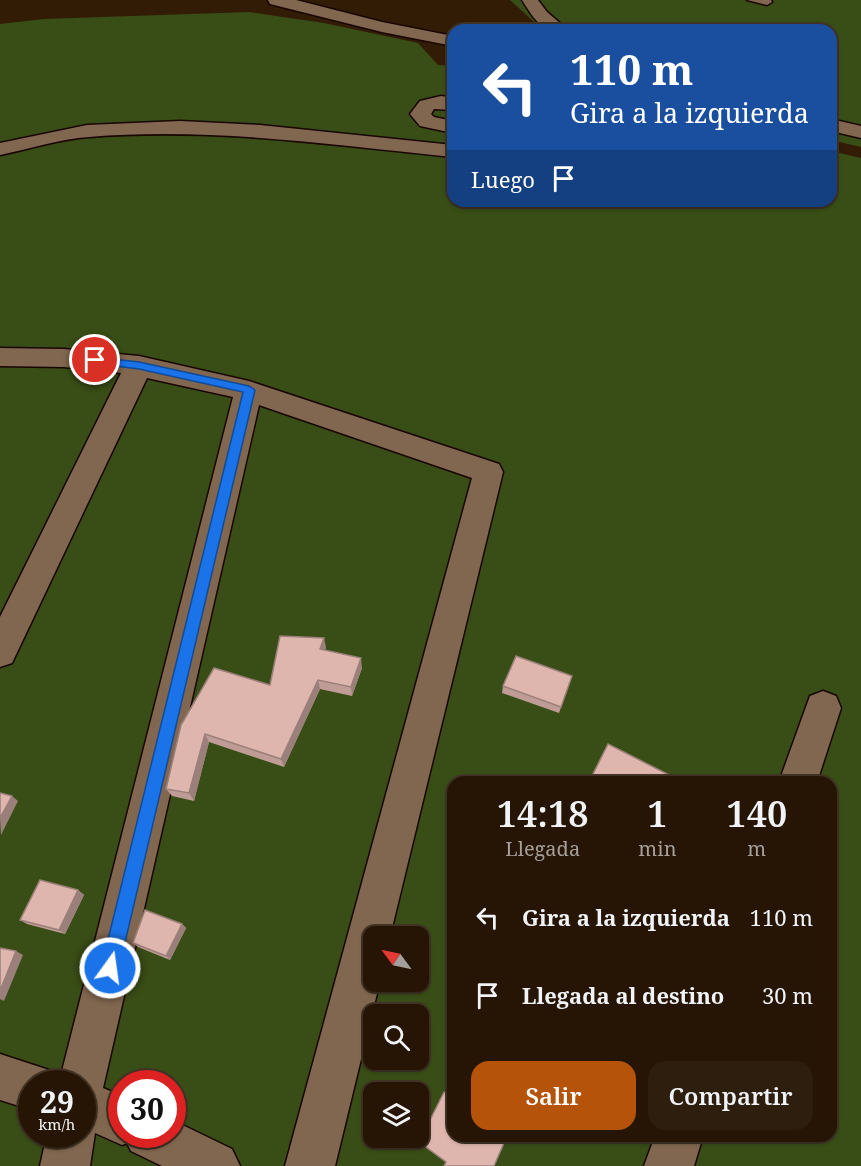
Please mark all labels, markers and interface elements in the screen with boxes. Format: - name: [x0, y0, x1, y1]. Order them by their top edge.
- text: 110 m: [570, 40, 694, 97]
- icon: left: [471, 48, 549, 126]
- text: Gira a la izquierda: [570, 94, 809, 131]
- icon: arrive: [547, 162, 580, 195]
- text: Luego: [471, 164, 535, 194]
- pin: [69, 334, 120, 385]
- icon: arrive: [78, 343, 111, 376]
- text: 14:18: [497, 789, 589, 838]
- text: 1: [647, 789, 668, 838]
- text: 140: [726, 789, 787, 838]
- text: Llegada: [505, 835, 580, 862]
- text: min: [638, 835, 677, 862]
- text: m: [747, 835, 766, 862]
- icon: left: [471, 901, 504, 934]
- text: Gira a la izquierda: [522, 902, 730, 932]
- text: 110 m: [750, 902, 813, 932]
- north arrow: [363, 926, 429, 992]
- map controls: [363, 926, 429, 1148]
- position arrow: [78, 936, 142, 1000]
- icon: arrive: [471, 979, 504, 1012]
- text: Llegada al destino: [522, 980, 724, 1010]
- text: 30 m: [762, 980, 813, 1010]
- button: search: [363, 1004, 429, 1070]
- button: Salir: [471, 1061, 636, 1130]
- button: Compartir: [648, 1061, 813, 1130]
- speed limit sign: 30: [108, 1070, 186, 1148]
- text: 29: [40, 1081, 74, 1122]
- button: layers: [363, 1082, 429, 1148]
- text: km/h: [39, 1114, 75, 1134]

